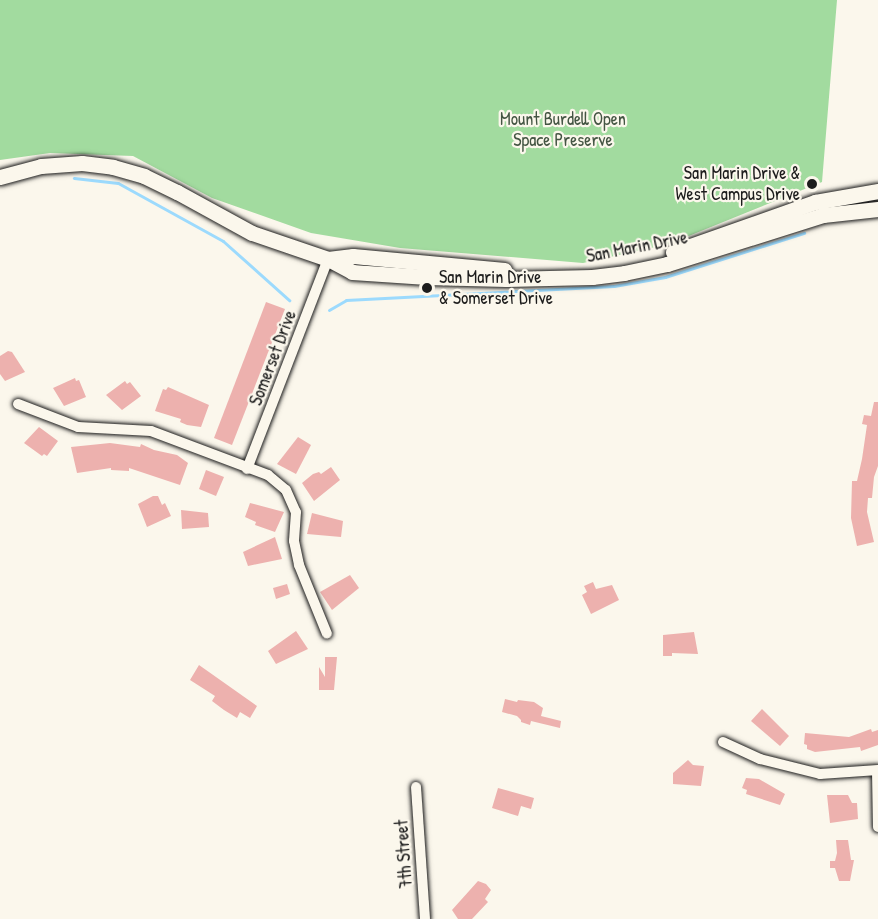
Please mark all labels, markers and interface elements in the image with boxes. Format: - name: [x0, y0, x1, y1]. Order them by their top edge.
- park label: Mount Burdell Open Space Preserve: [500, 109, 626, 152]
- place label: San Marin Drive & West Campus Drive: [675, 163, 800, 206]
- marker: San Marin Drive & West Campus Drive: [805, 177, 819, 191]
- street label: San Marin Drive: [585, 227, 689, 267]
- place label: San Marin Drive & Somerset Drive: [439, 267, 553, 310]
- marker: San Marin Drive & Somerset Drive: [420, 281, 434, 295]
- street label: Somerset Drive: [245, 307, 301, 409]
- street label: 7th Street: [391, 819, 417, 889]

